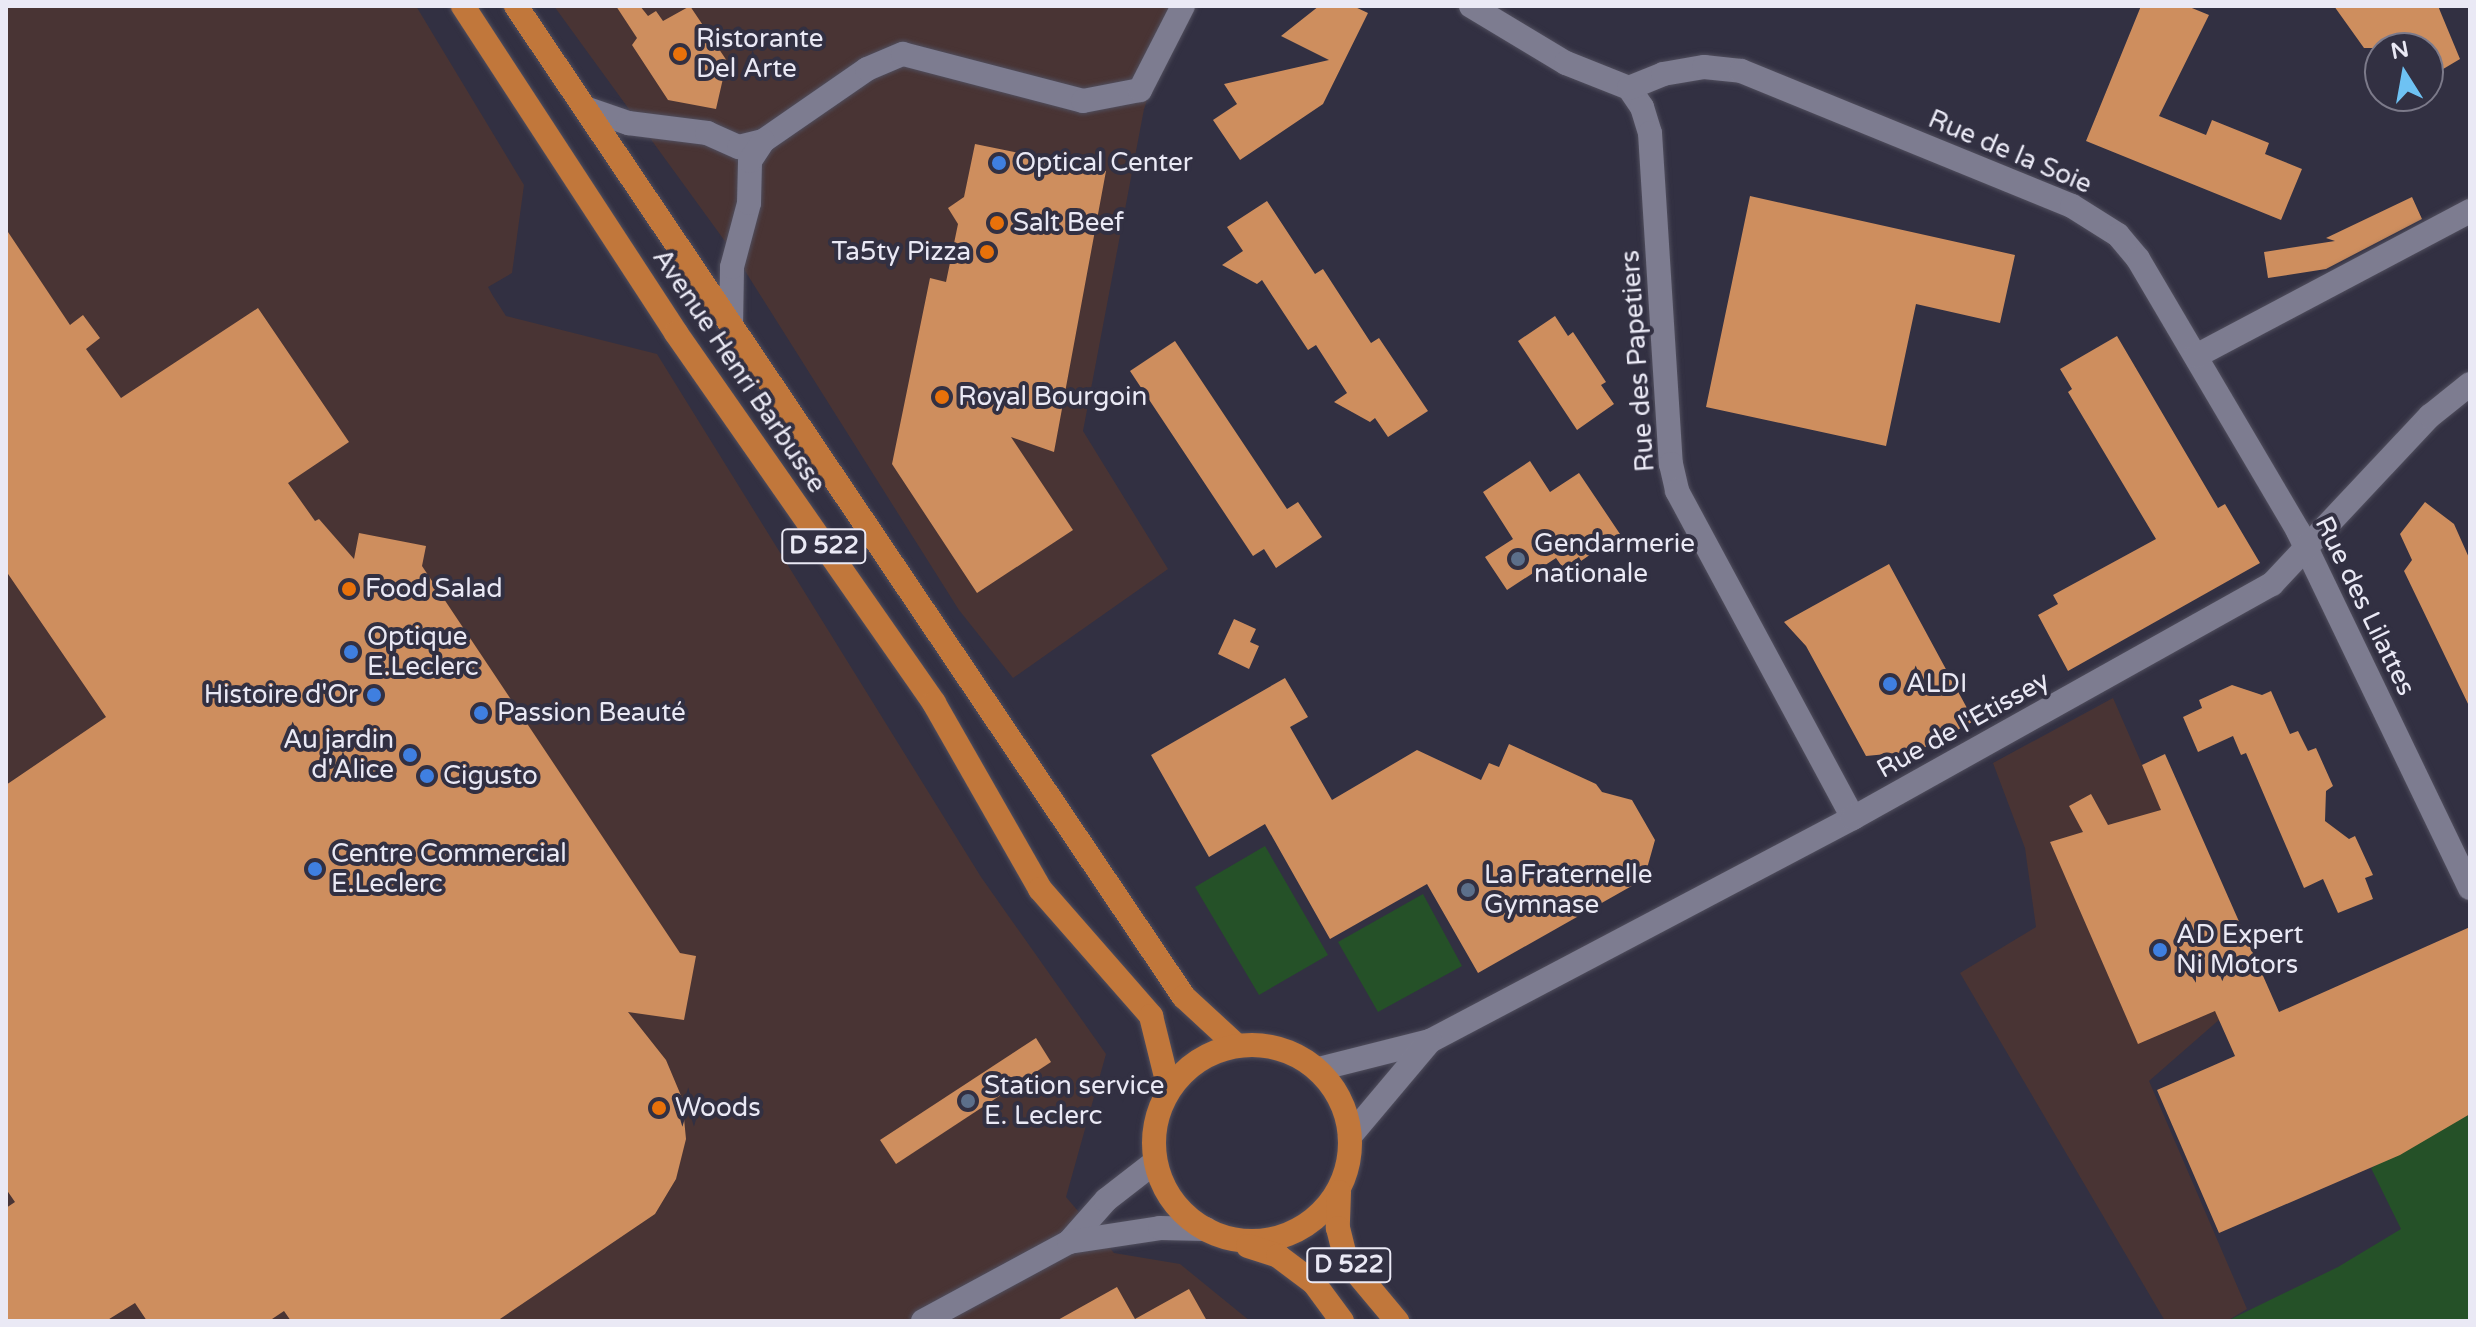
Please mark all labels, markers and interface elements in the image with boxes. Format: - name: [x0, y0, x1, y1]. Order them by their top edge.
- place label: Ristorante Del Arte: [696, 23, 823, 84]
- north arrow: [2364, 32, 2444, 112]
- text: N: [2389, 36, 2411, 65]
- marker: Ristorante Del Arte: [671, 45, 689, 63]
- street label: Rue de la Soie: [1924, 104, 2096, 200]
- place label: Optical Center: [1015, 147, 1193, 179]
- marker: Optical Center: [990, 154, 1008, 172]
- place label: Salt Beef: [1013, 207, 1124, 239]
- marker: Salt Beef: [988, 214, 1006, 232]
- place label: Ta5ty Pizza: [832, 236, 971, 268]
- street label: Avenue Henri Barbusse: [646, 243, 832, 499]
- marker: Ta5ty Pizza: [978, 243, 996, 261]
- street label: Rue des Papetiers: [1615, 249, 1661, 473]
- place label: Royal Bourgoin: [958, 381, 1147, 413]
- marker: Royal Bourgoin: [933, 388, 951, 406]
- street label: Rue des Lilattes: [2308, 511, 2422, 701]
- road number: D 522: [780, 526, 868, 566]
- place label: Gendarmerie nationale: [1534, 528, 1695, 590]
- marker: Gendarmerie nationale: [1509, 550, 1527, 568]
- place label: Food Salad: [365, 573, 503, 605]
- marker: Food Salad: [340, 580, 358, 598]
- place label: Optique E.Leclerc: [367, 621, 479, 682]
- marker: Optique E.Leclerc: [342, 643, 360, 661]
- street label: Rue de l'Etissey: [1871, 665, 2055, 785]
- place label: ALDI: [1906, 668, 1967, 700]
- marker: ALDI: [1881, 675, 1899, 693]
- place label: Histoire d'Or: [204, 679, 358, 711]
- marker: Histoire d'Or: [365, 686, 383, 704]
- place label: Passion Beauté: [497, 697, 686, 729]
- marker: Passion Beauté: [472, 704, 490, 722]
- place label: Au jardin d'Alice: [283, 724, 394, 786]
- marker: Au jardin d'Alice: [401, 746, 419, 764]
- place label: Cigusto: [443, 760, 538, 792]
- marker: Cigusto: [418, 767, 436, 785]
- place label: Centre Commercial E.Leclerc: [331, 838, 567, 900]
- place label: La Fraternelle Gymnase: [1484, 859, 1652, 920]
- marker: Centre Commercial E.Leclerc: [306, 860, 324, 878]
- marker: La Fraternelle Gymnase: [1459, 881, 1477, 899]
- place label: AD Expert Ni Motors: [2176, 919, 2303, 980]
- marker: AD Expert Ni Motors: [2151, 941, 2169, 959]
- place label: Station service E. Leclerc: [984, 1070, 1164, 1132]
- place label: Woods: [675, 1092, 761, 1124]
- marker: Station service E. Leclerc: [959, 1092, 977, 1110]
- marker: Woods: [650, 1099, 668, 1117]
- road number: D 522: [1305, 1245, 1393, 1285]

